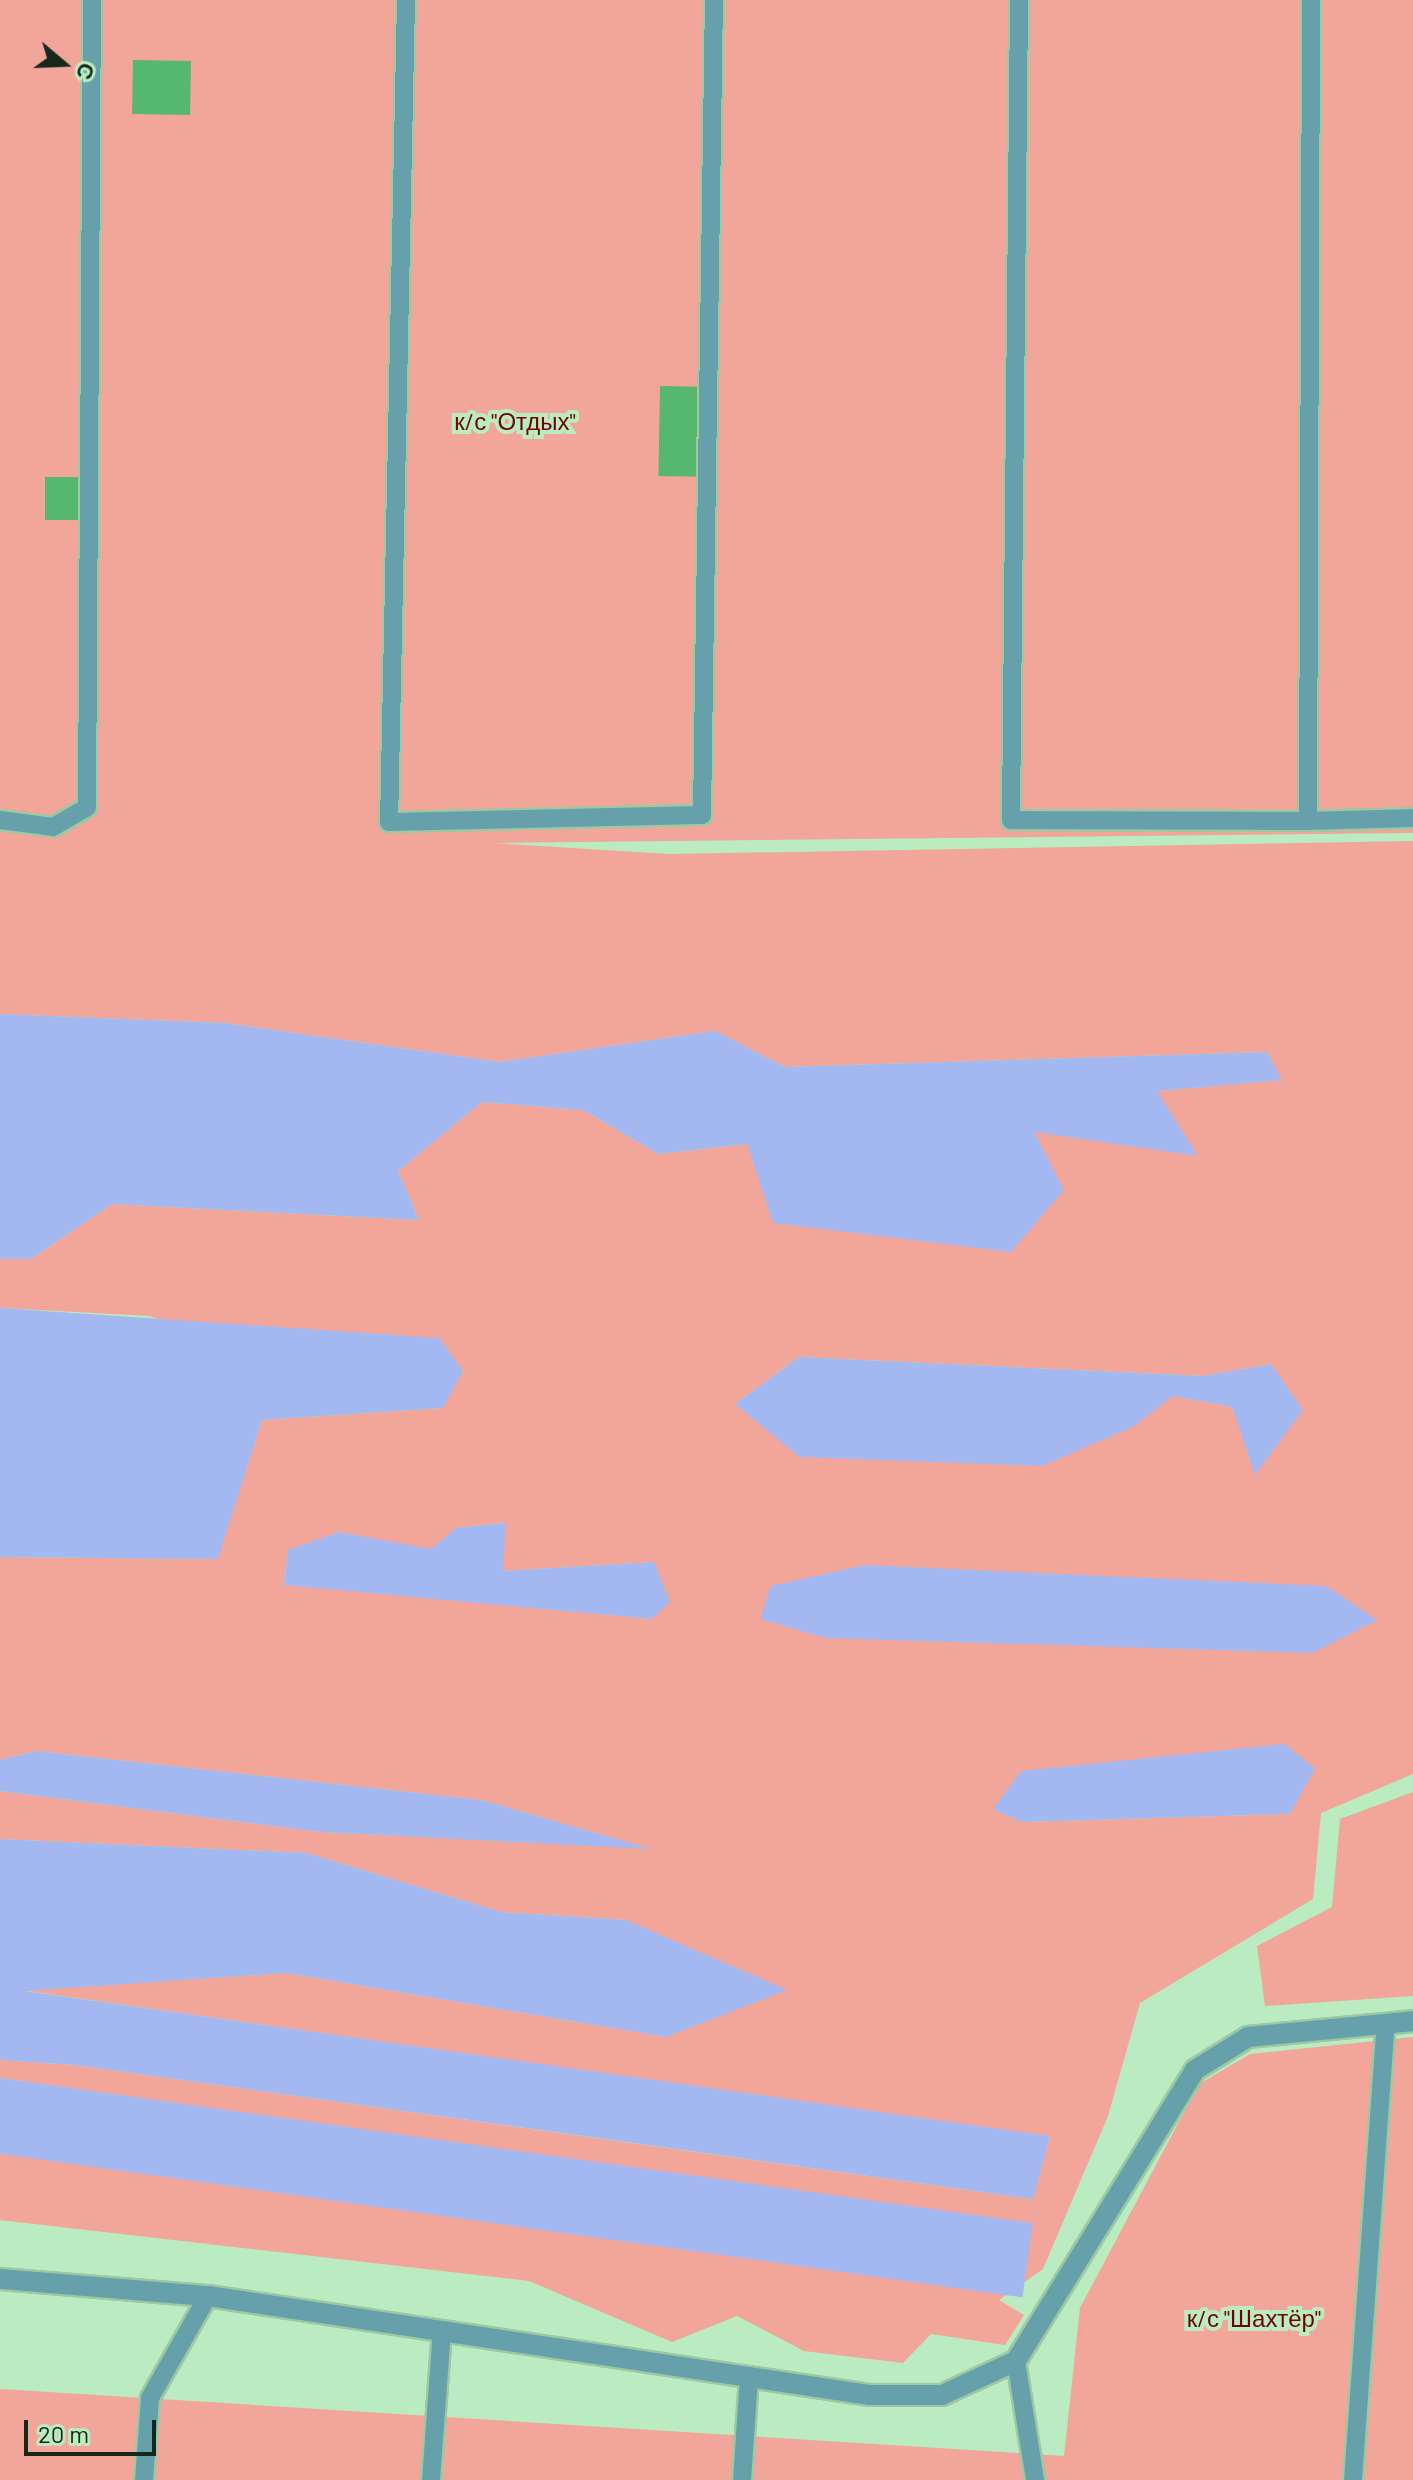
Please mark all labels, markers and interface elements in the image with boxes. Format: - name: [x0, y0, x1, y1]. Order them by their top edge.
- north arrow: [24, 24, 104, 104]
- text: С: [72, 60, 102, 84]
- park label: к/с "Отдых": [454, 407, 576, 435]
- park label: к/с "Шахтёр": [1187, 2304, 1321, 2332]
- scale bar: [28, 2404, 160, 2454]
- text: 20 m: [38, 2419, 89, 2448]

